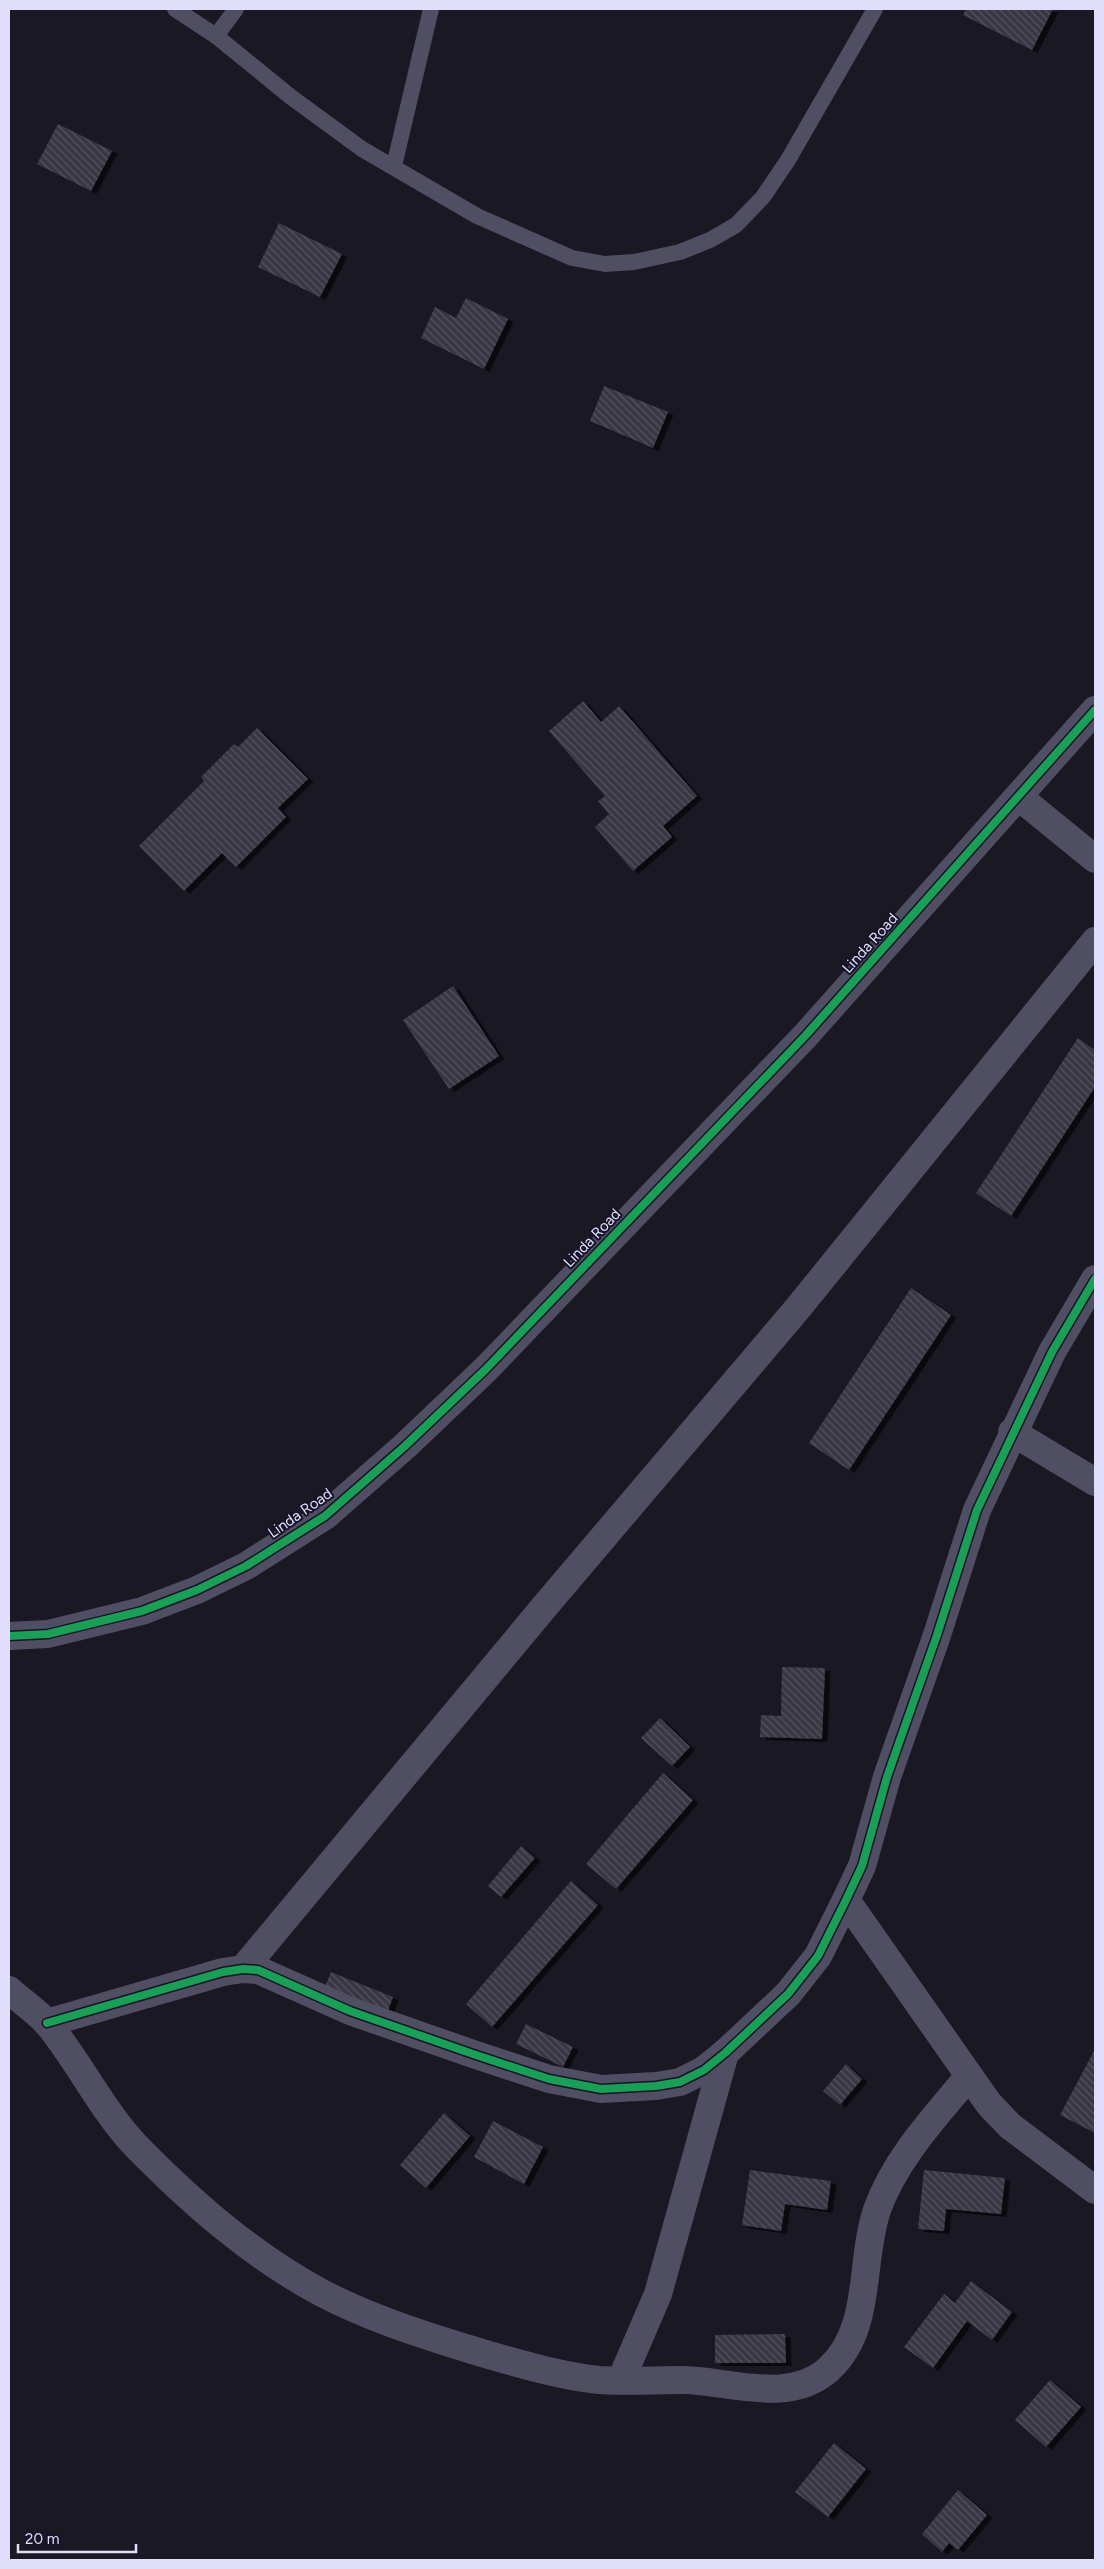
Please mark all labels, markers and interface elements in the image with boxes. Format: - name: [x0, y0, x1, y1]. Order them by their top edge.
- street label: Linda Road: [838, 909, 902, 977]
- street label: Linda Road: [560, 1205, 624, 1271]
- street label: Linda Road: [264, 1484, 336, 1542]
- scale bar: [18, 2522, 135, 2554]
- text: 20 m: [25, 2530, 59, 2548]

